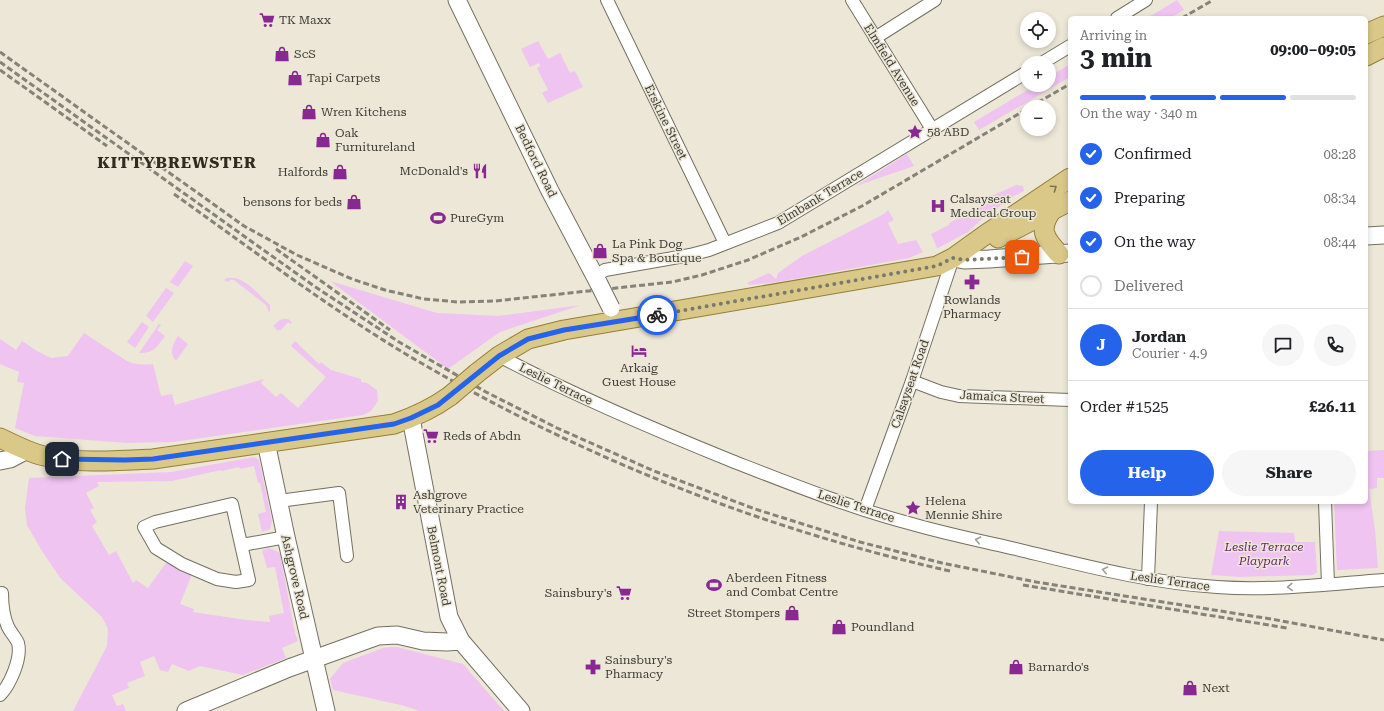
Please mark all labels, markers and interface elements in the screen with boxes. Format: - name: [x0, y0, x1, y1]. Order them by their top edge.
- supermarket icon: TK Maxx: [258, 11, 276, 29]
- map controls: [1020, 12, 1056, 136]
- button: locate: [1020, 12, 1056, 48]
- place label: TK Maxx: [279, 13, 331, 27]
- street label: Elmfield Avenue: [861, 21, 923, 109]
- text: Arriving in: [1080, 28, 1147, 43]
- text: 09:00–09:05: [1270, 41, 1356, 59]
- text: 3 min: [1080, 43, 1152, 73]
- shop icon: ScS: [273, 45, 291, 63]
- place label: ScS: [294, 47, 316, 61]
- button: +: [1020, 56, 1056, 92]
- shop icon: Tapi Carpets: [286, 69, 304, 87]
- place label: Tapi Carpets: [307, 71, 380, 85]
- street label: Erskine Street: [642, 82, 690, 162]
- button: −: [1020, 100, 1056, 136]
- shop icon: Wren Kitchens: [300, 103, 318, 121]
- place label: Wren Kitchens: [321, 105, 407, 119]
- text: On the way · 340 m: [1080, 106, 1197, 121]
- street label: Bedford Road: [512, 122, 560, 200]
- place icon: 58 ABD: [906, 123, 924, 141]
- place label: 58 ABD: [927, 125, 969, 139]
- place label: Oak Furnitureland: [335, 126, 415, 154]
- shop icon: Oak Furnitureland: [314, 131, 332, 149]
- icon: check: [1080, 143, 1102, 165]
- text: Confirmed: [1114, 145, 1192, 163]
- text: 08:28: [1324, 147, 1356, 162]
- district label: KITTYBREWSTER: [97, 153, 257, 172]
- restaurant icon: McDonald's: [471, 162, 489, 180]
- shop icon: Halfords: [331, 163, 349, 181]
- place label: McDonald's: [400, 164, 468, 178]
- place label: Halfords: [278, 165, 328, 179]
- street label: Elmbank Terrace: [774, 166, 866, 228]
- one-way arrow: [1050, 186, 1057, 193]
- icon: check: [1080, 187, 1102, 209]
- text: Preparing: [1114, 189, 1185, 207]
- text: 08:34: [1324, 191, 1356, 206]
- place label: Calsayseat Medical Group: [950, 192, 1037, 220]
- shop icon: bensons for beds: [345, 193, 363, 211]
- place label: bensons for beds: [243, 195, 342, 209]
- hospital icon: Calsayseat Medical Group: [929, 197, 947, 215]
- sports icon: PureGym: [429, 209, 447, 227]
- place label: PureGym: [450, 211, 504, 225]
- icon: check: [1080, 231, 1102, 253]
- text: On the way: [1114, 233, 1196, 251]
- text: 08:44: [1324, 235, 1356, 250]
- place label: La Pink Dog Spa & Boutique: [612, 237, 702, 265]
- pin: [1005, 240, 1039, 274]
- shop icon: La Pink Dog Spa & Boutique: [591, 242, 609, 260]
- icon: bag: [1011, 246, 1033, 268]
- pharmacy icon: Rowlands Pharmacy: [963, 273, 981, 291]
- text: Delivered: [1114, 277, 1184, 295]
- place label: Rowlands Pharmacy: [943, 293, 1002, 321]
- courier: [637, 295, 677, 335]
- icon: bike: [646, 304, 668, 326]
- button: chat: [1262, 324, 1304, 366]
- button: phone: [1314, 324, 1356, 366]
- text: Jordan: [1132, 328, 1186, 346]
- text: J: [1096, 336, 1106, 354]
- street label: Calsayseat Road: [888, 337, 932, 430]
- hotel icon: Arkaig Guest House: [630, 342, 648, 360]
- text: Courier · 4.9: [1132, 346, 1207, 361]
- street label: Leslie Terrace: [517, 360, 595, 408]
- place label: Arkaig Guest House: [602, 361, 676, 389]
- street label: Jamaica Street: [959, 388, 1045, 406]
- text: Order #1525: [1080, 398, 1169, 416]
- text: £26.11: [1309, 398, 1356, 416]
- supermarket icon: Reds of Abdn: [422, 427, 440, 445]
- place label: Reds of Abdn: [443, 429, 521, 443]
- pin: [45, 442, 79, 476]
- icon: home: [51, 448, 73, 470]
- button: Help: [1080, 450, 1214, 496]
- button: Share: [1222, 450, 1356, 496]
- street label: Leslie Terrace: [816, 487, 897, 525]
- place label: Ashgrove Veterinary Practice: [413, 488, 524, 516]
- building icon: Ashgrove Veterinary Practice: [392, 493, 410, 511]
- place label: Helena Mennie Shire: [925, 494, 1003, 522]
- place icon: Helena Mennie Shire: [904, 499, 922, 517]
- street label: Belmont Road: [424, 525, 454, 608]
- street label: Ashgrove Road: [278, 533, 312, 621]
- one-way arrow: [975, 537, 982, 545]
- park label: Leslie Terrace Playpark: [1224, 540, 1303, 568]
- one-way arrow: [1102, 567, 1108, 575]
- street label: Leslie Terrace: [1129, 568, 1211, 594]
- place label: Aberdeen Fitness and Combat Centre: [726, 571, 839, 599]
- sports icon: Aberdeen Fitness and Combat Centre: [705, 576, 723, 594]
- one-way arrow: [1287, 583, 1293, 591]
- supermarket icon: Sainsbury's: [615, 584, 633, 602]
- place label: Sainsbury's: [545, 586, 612, 600]
- shop icon: Street Stompers: [783, 604, 801, 622]
- place label: Street Stompers: [687, 606, 780, 620]
- shop icon: Poundland: [830, 618, 848, 636]
- place label: Poundland: [851, 620, 915, 634]
- place label: Sainsbury's Pharmacy: [605, 653, 673, 681]
- pharmacy icon: Sainsbury's Pharmacy: [584, 658, 602, 676]
- shop icon: Barnardo's: [1007, 658, 1025, 676]
- place label: Barnardo's: [1028, 660, 1089, 674]
- shop icon: Next: [1181, 679, 1199, 697]
- place label: Next: [1202, 681, 1230, 695]

